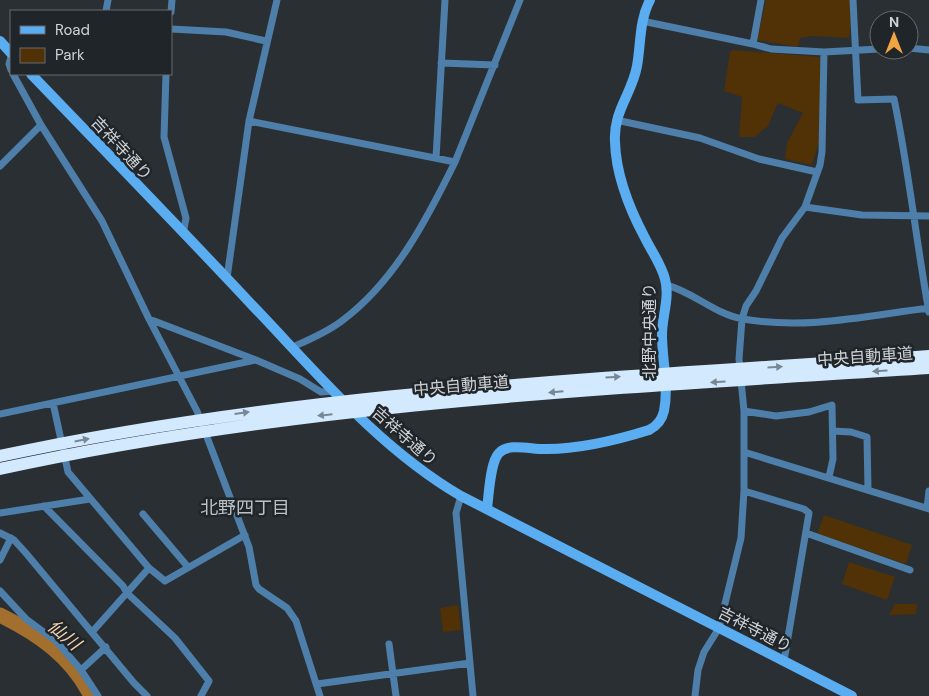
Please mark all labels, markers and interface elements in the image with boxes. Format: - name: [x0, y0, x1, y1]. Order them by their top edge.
- legend: [10, 10, 172, 75]
- north arrow: [869, 10, 919, 60]
- text: N: [889, 13, 899, 31]
- text: Road: [55, 20, 90, 40]
- text: Park: [55, 45, 85, 65]
- street label: 吉祥寺通り: [87, 112, 157, 185]
- street label: 北野中央通り: [639, 283, 660, 379]
- street label: 中央自動車道: [816, 343, 914, 370]
- one-way arrow: [767, 362, 783, 370]
- one-way arrow: [872, 367, 888, 375]
- street label: 中央自動車道: [412, 371, 510, 400]
- one-way arrow: [605, 372, 621, 380]
- one-way arrow: [710, 378, 726, 386]
- one-way arrow: [548, 389, 564, 397]
- street label: 吉祥寺通り: [368, 402, 442, 471]
- one-way arrow: [235, 409, 251, 417]
- one-way arrow: [316, 411, 332, 419]
- one-way arrow: [74, 435, 90, 443]
- district label: 北野四丁目: [200, 496, 290, 520]
- street label: 吉祥寺通り: [714, 602, 795, 657]
- water label: 仙川: [42, 614, 87, 657]

